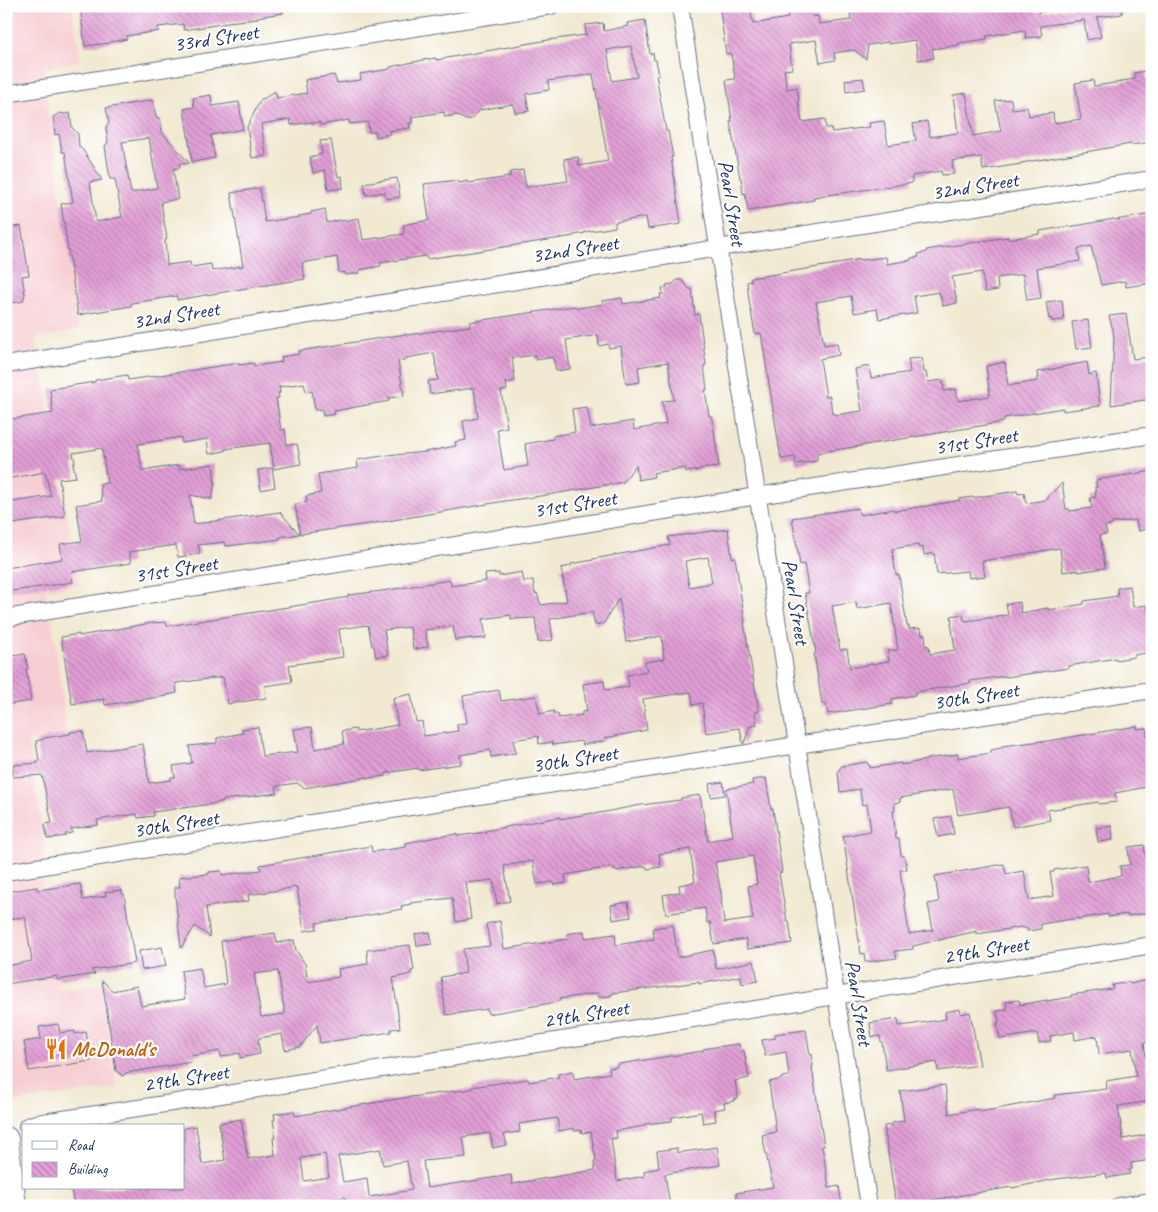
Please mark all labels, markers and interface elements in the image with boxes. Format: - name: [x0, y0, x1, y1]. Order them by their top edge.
- street label: 33rd Street: [172, 18, 262, 57]
- street label: Pearl Street: [712, 158, 752, 250]
- street label: 32nd Street: [930, 166, 1022, 206]
- street label: 32nd Street: [530, 229, 622, 269]
- street label: 32nd Street: [131, 295, 223, 335]
- street label: 31st Street: [933, 421, 1021, 460]
- street label: 31st Street: [532, 484, 620, 523]
- street label: 31st Street: [133, 549, 221, 588]
- street label: Pearl Street: [776, 557, 816, 649]
- street label: 30th Street: [932, 676, 1022, 716]
- street label: 30th Street: [531, 739, 621, 779]
- street label: 30th Street: [132, 804, 222, 844]
- street label: 29th Street: [942, 930, 1032, 970]
- street label: Pearl Street: [839, 958, 879, 1050]
- street label: 29th Street: [542, 994, 632, 1034]
- restaurant icon: McDonald's: [43, 1036, 69, 1062]
- place label: McDonald's: [72, 1036, 158, 1062]
- street label: 29th Street: [142, 1058, 232, 1098]
- legend: [22, 1124, 185, 1190]
- text: Road: [68, 1136, 95, 1155]
- text: Building: [68, 1160, 108, 1179]

